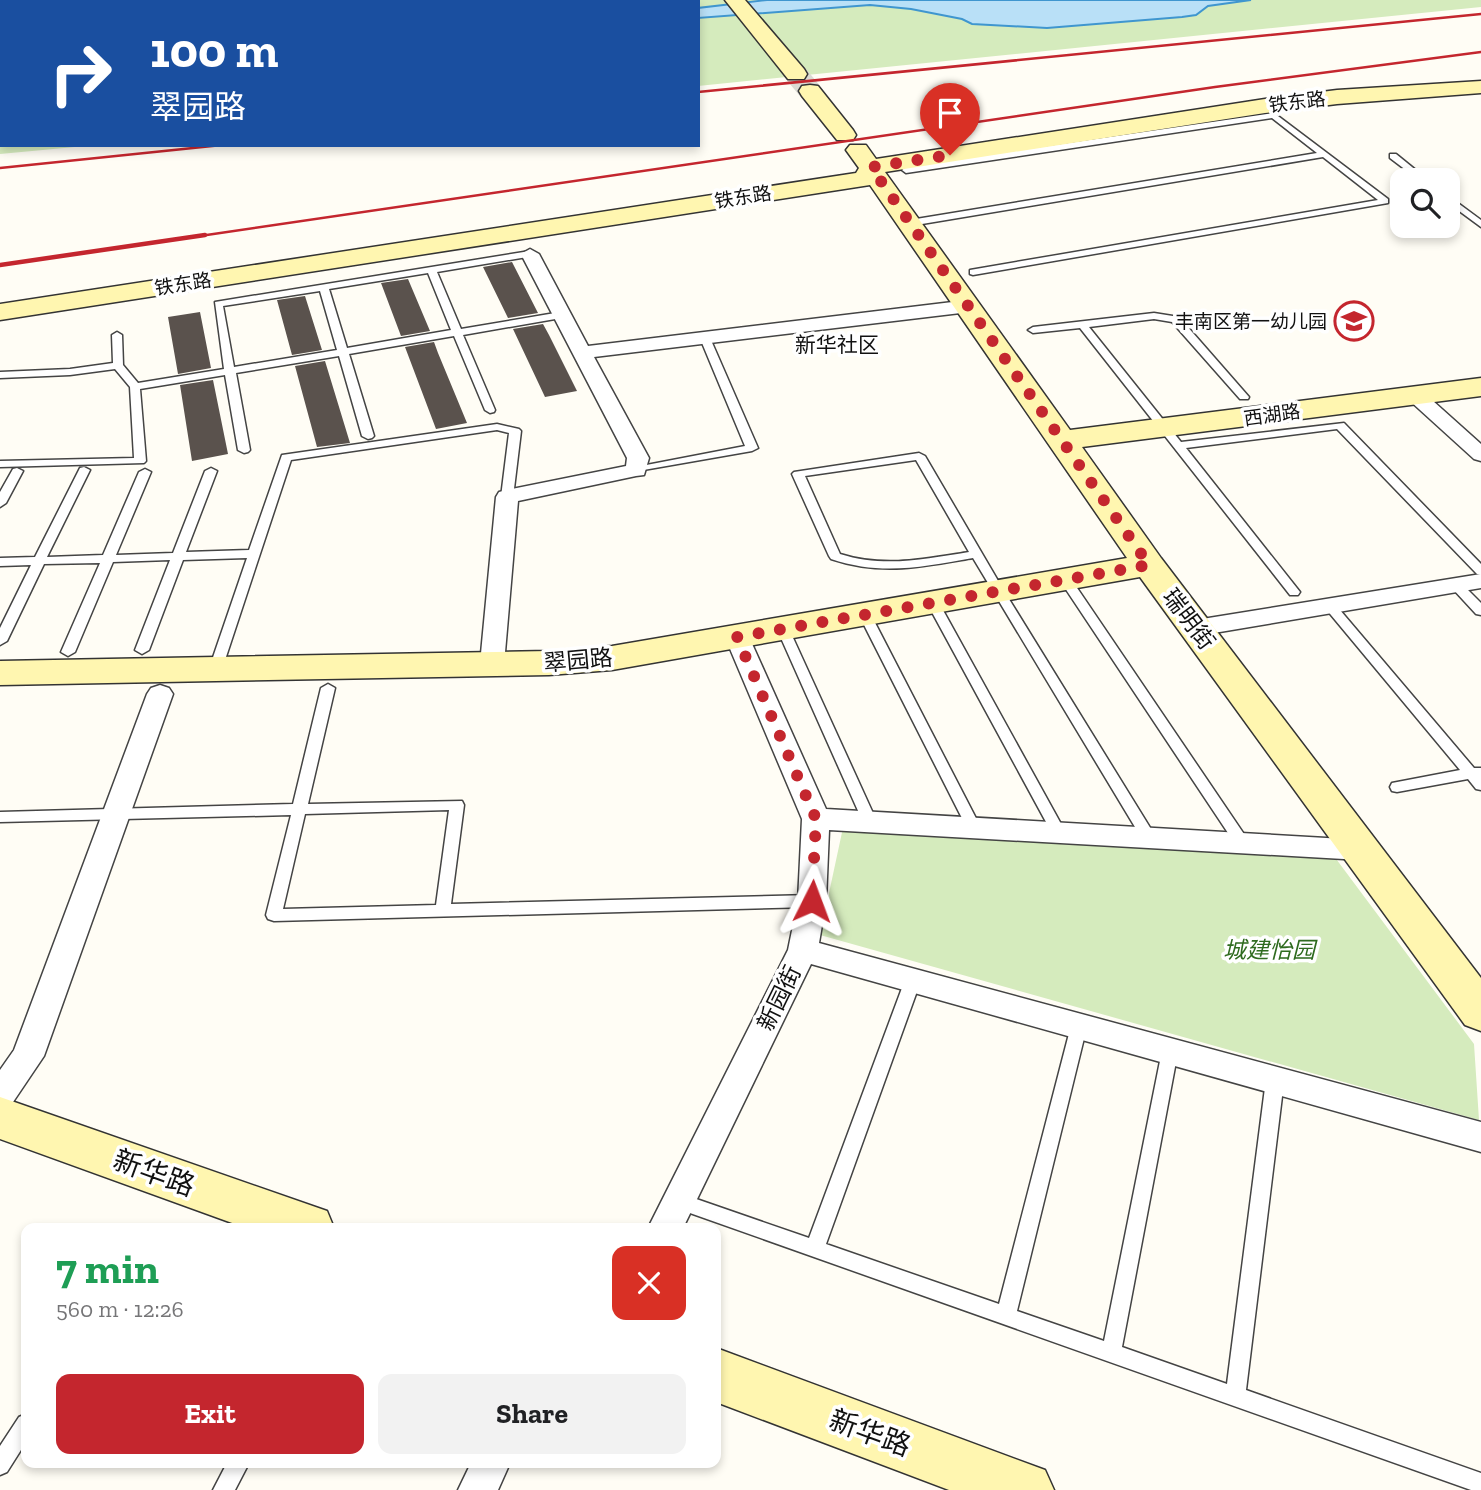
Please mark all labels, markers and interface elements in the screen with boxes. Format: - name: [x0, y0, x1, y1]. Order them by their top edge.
- text: 100 m: [150, 21, 278, 80]
- icon: right: [35, 28, 126, 119]
- pin: [920, 83, 980, 155]
- street label: 铁东路: [1267, 87, 1327, 117]
- text: 翠园路: [150, 88, 246, 126]
- icon: arrive: [931, 94, 969, 132]
- map controls: [1390, 168, 1460, 238]
- button: search: [1390, 168, 1460, 238]
- street label: 铁东路: [713, 181, 773, 213]
- street label: 铁东路: [153, 268, 213, 300]
- school or university icon: 丰南区第一幼儿园: [1333, 300, 1375, 342]
- place label: 丰南区第一幼儿园: [1175, 310, 1327, 333]
- district label: 新华社区: [795, 332, 879, 357]
- street label: 西湖路: [1242, 400, 1302, 430]
- street label: 瑞明街: [1157, 583, 1221, 655]
- street label: 翠园路: [542, 643, 614, 677]
- position arrow: [775, 864, 849, 938]
- park label: 城建怡园: [1223, 936, 1318, 964]
- street label: 新园街: [751, 961, 807, 1035]
- street label: 新华路: [109, 1143, 199, 1203]
- text: 7 min: [56, 1243, 159, 1294]
- button: close: [612, 1246, 686, 1320]
- text: 560 m · 12:26: [56, 1295, 184, 1323]
- button: Exit: [56, 1374, 364, 1454]
- button: Share: [378, 1374, 686, 1454]
- street label: 新华路: [825, 1403, 915, 1463]

